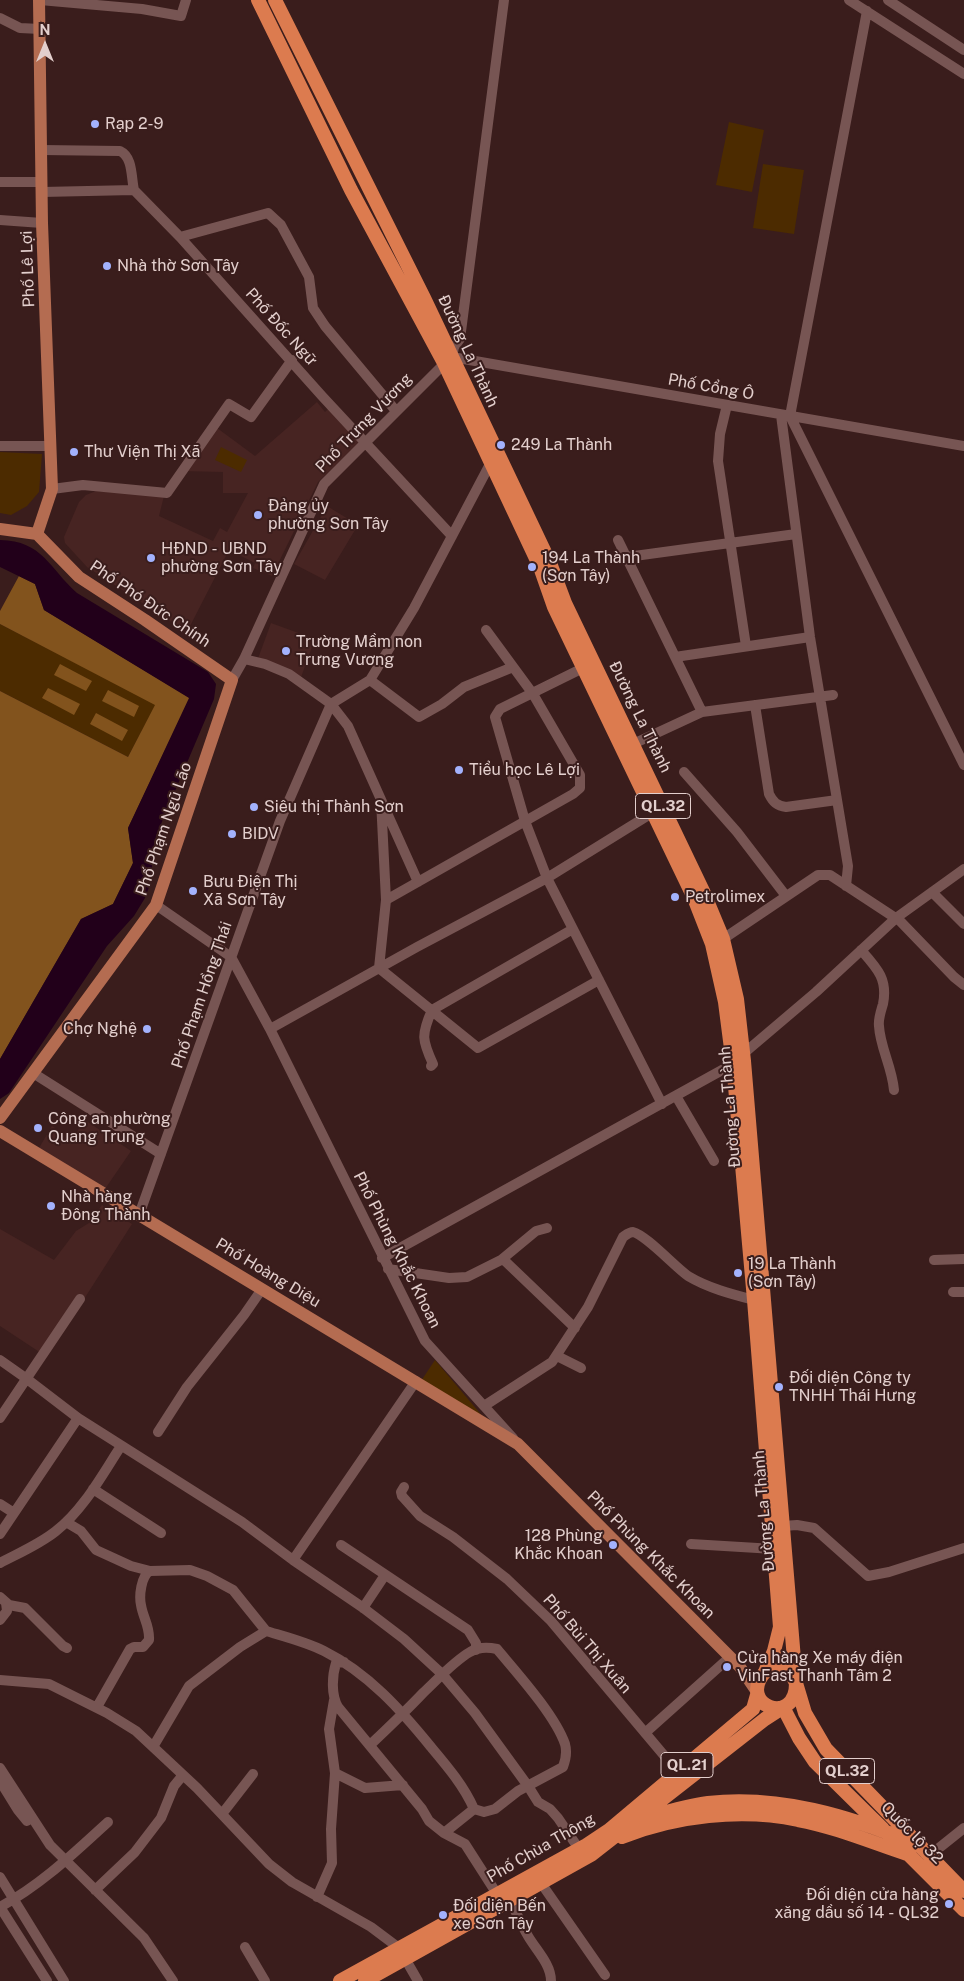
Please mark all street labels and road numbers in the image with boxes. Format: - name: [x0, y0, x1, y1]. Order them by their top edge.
- street label: Phố Lê Lợi: [17, 230, 39, 308]
- street label: Phố Đốc Ngữ: [241, 284, 321, 370]
- street label: Đường La Thành: [434, 292, 502, 410]
- street label: Phố Trưng Vương: [312, 369, 416, 477]
- street label: Phố Cổng Ô: [666, 370, 756, 404]
- street label: Phố Phó Đức Chính: [86, 557, 214, 651]
- street label: Đường La Thành: [605, 658, 675, 776]
- street label: Phố Phạm Ngũ Lão: [132, 760, 196, 898]
- road number: QL.32: [636, 794, 690, 818]
- street label: Phố Phạm Hồng Thái: [168, 919, 236, 1071]
- street label: Đường La Thành: [715, 1045, 745, 1169]
- street label: Phố Phùng Khắc Khoan: [349, 1169, 445, 1331]
- street label: Phố Hoàng Diệu: [212, 1234, 324, 1312]
- street label: Đường La Thành: [749, 1449, 779, 1573]
- street label: Phố Phùng Khắc Khoan: [583, 1487, 719, 1623]
- street label: Phố Bùi Thị Xuân: [539, 1591, 635, 1697]
- road number: QL.21: [661, 1752, 713, 1778]
- road number: QL.32: [820, 1758, 874, 1784]
- street label: Quốc lộ 32: [877, 1798, 947, 1868]
- street label: Phố Chùa Thông: [484, 1809, 598, 1887]

